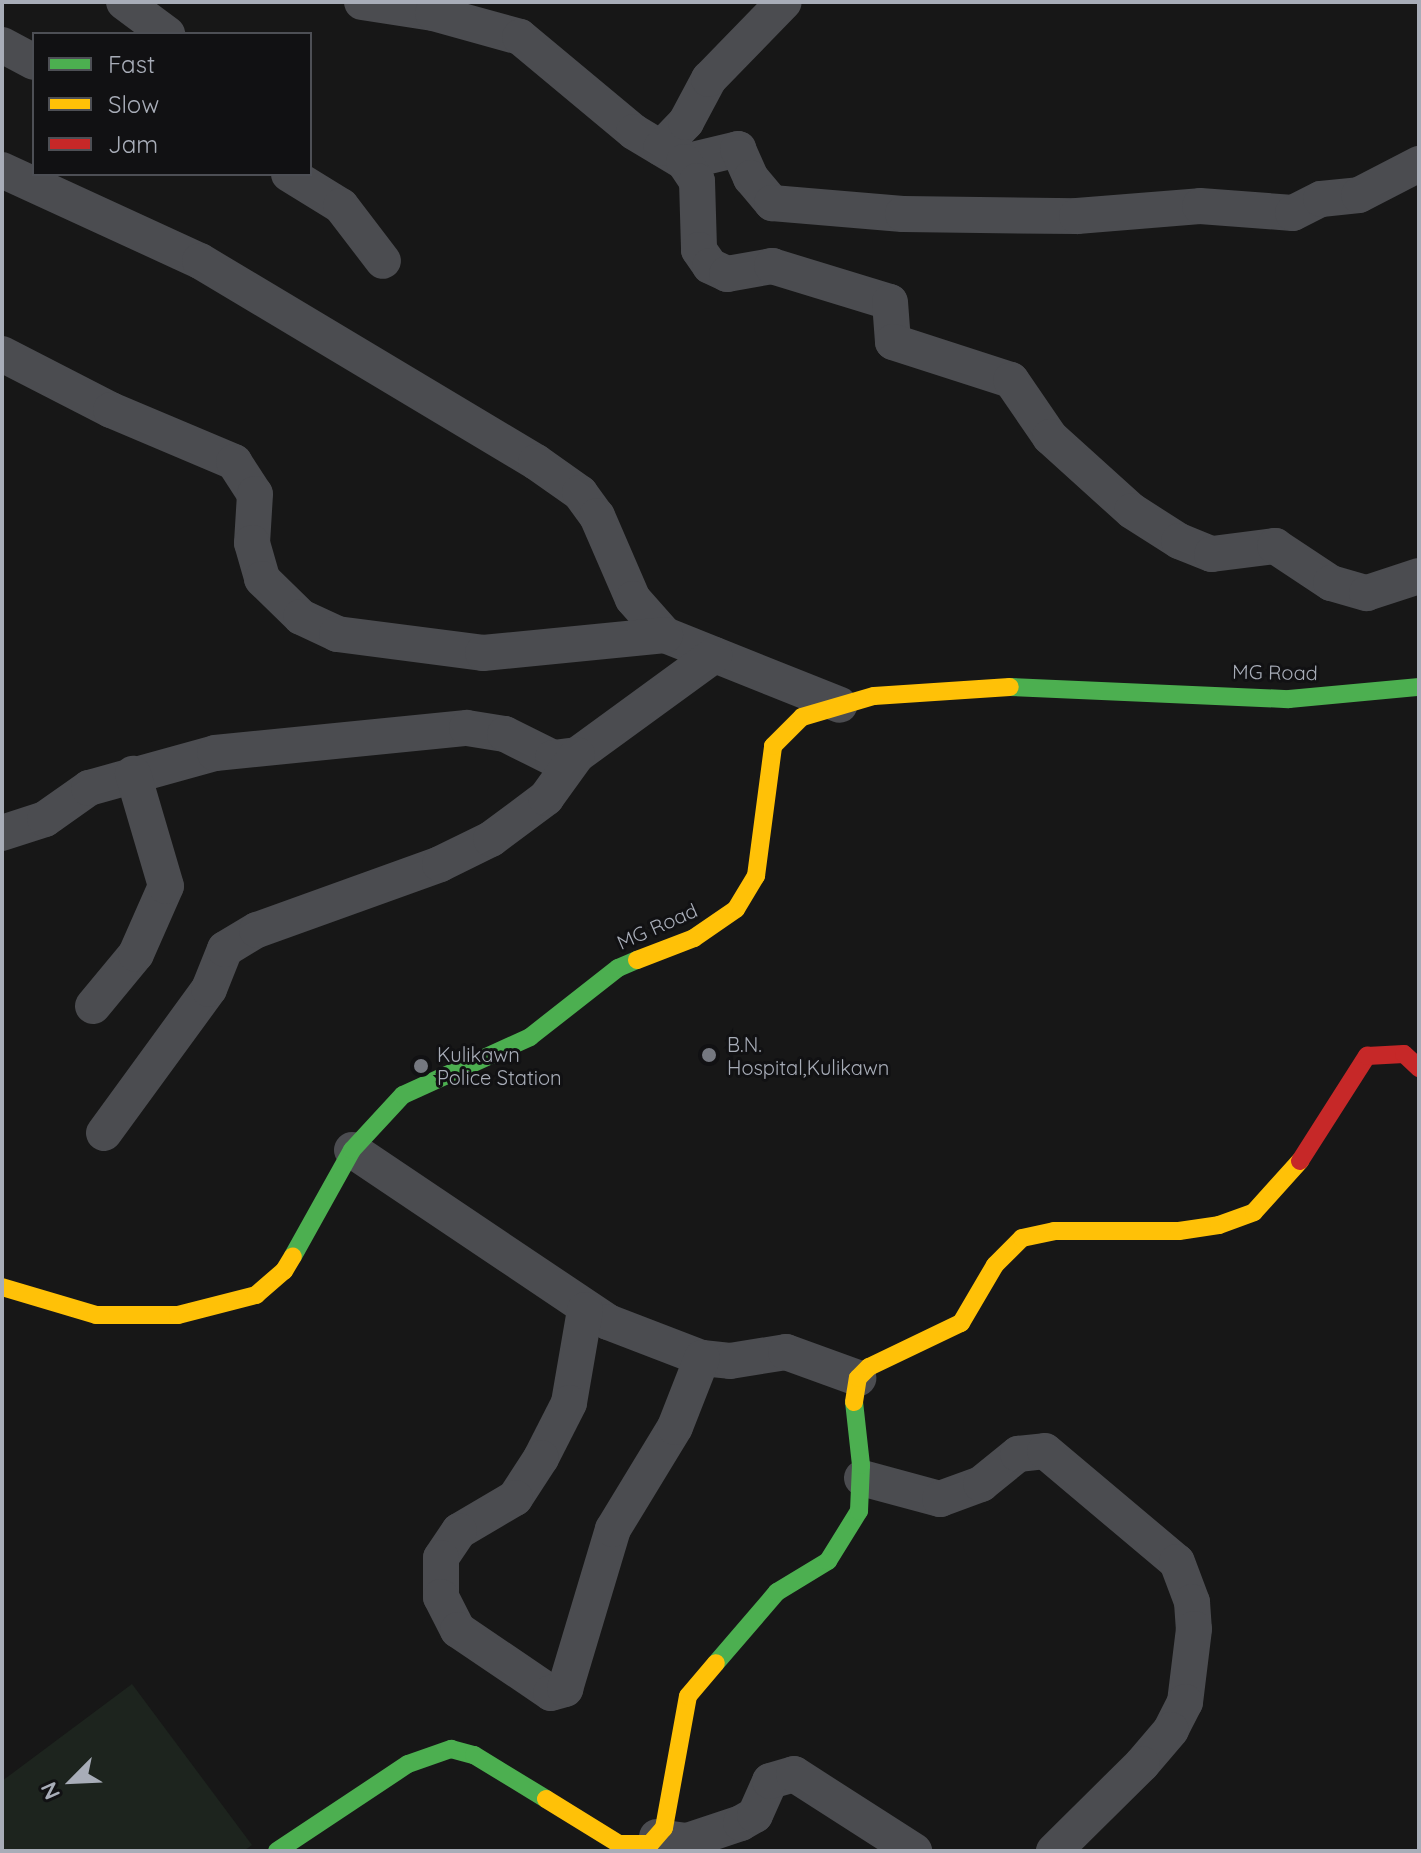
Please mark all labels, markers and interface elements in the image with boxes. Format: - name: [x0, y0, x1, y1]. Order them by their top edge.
- legend: [32, 32, 312, 176]
- text: Fast: [108, 49, 155, 79]
- text: Slow: [108, 89, 159, 119]
- text: Jam: [108, 129, 158, 159]
- street label: MG Road: [1232, 659, 1318, 685]
- street label: MG Road: [613, 898, 701, 954]
- place label: B.N. Hospital,Kulikawn: [727, 1032, 889, 1079]
- place label: Kulikawn Police Station: [437, 1042, 562, 1089]
- marker: B.N. Hospital,Kulikawn: [698, 1044, 720, 1066]
- marker: Kulikawn Police Station: [412, 1057, 430, 1075]
- north arrow: [32, 1741, 112, 1821]
- text: N: [34, 1778, 66, 1804]

